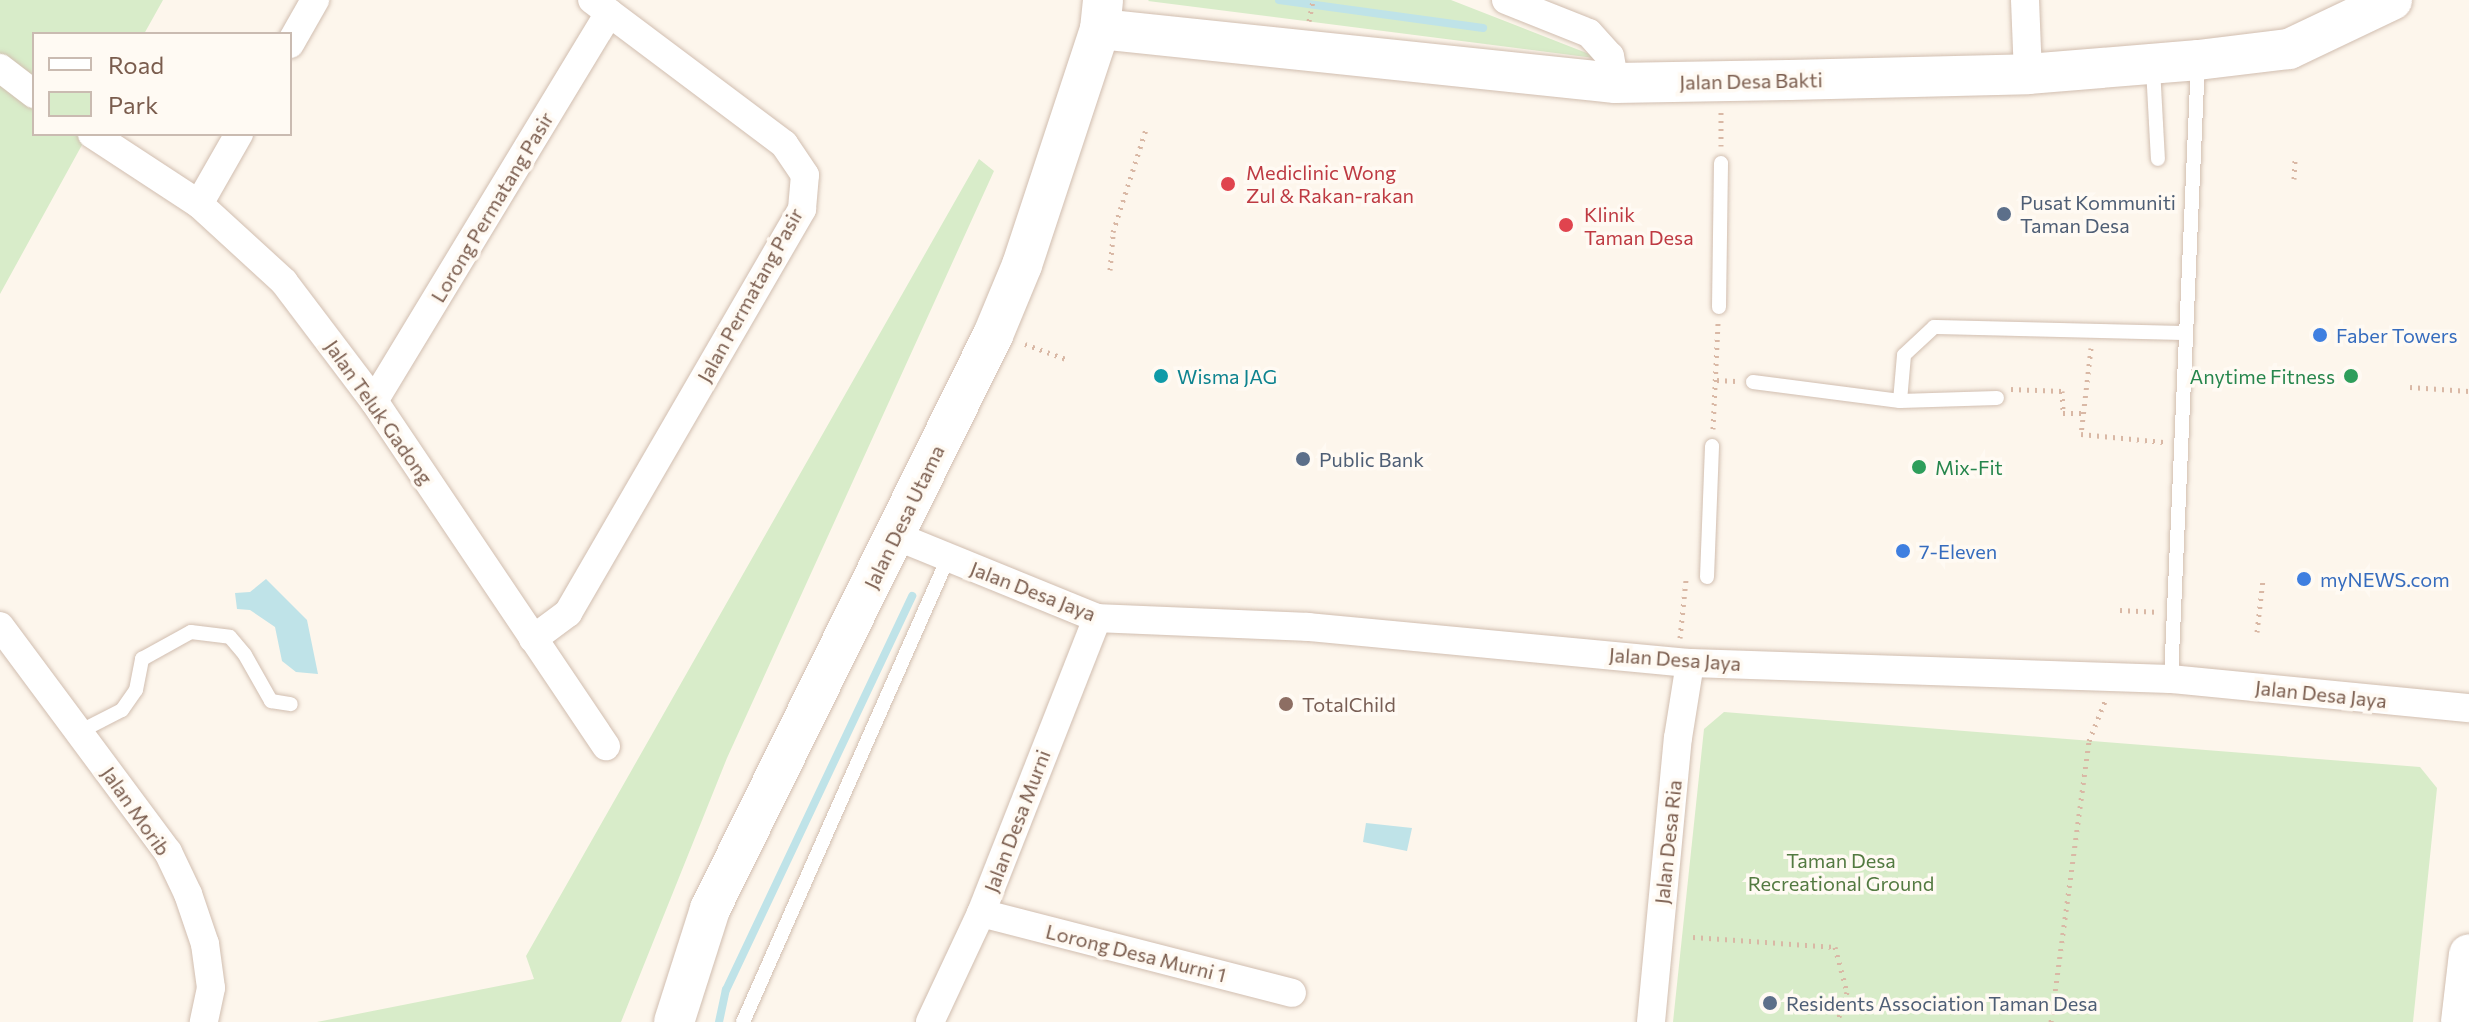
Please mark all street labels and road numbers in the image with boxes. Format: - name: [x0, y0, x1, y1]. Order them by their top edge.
- street label: Jalan Desa Bakti: [1679, 68, 1823, 94]
- street label: Lorong Permatang Pasir: [426, 107, 558, 307]
- street label: Jalan Permatang Pasir: [692, 204, 808, 386]
- street label: Jalan Teluk Gadong: [320, 335, 438, 489]
- street label: Jalan Desa Utama: [859, 441, 949, 593]
- street label: Jalan Desa Jaya: [967, 556, 1099, 626]
- street label: Jalan Desa Jaya: [1608, 642, 1742, 676]
- street label: Jalan Desa Jaya: [2254, 675, 2388, 713]
- street label: Jalan Desa Murni: [979, 746, 1055, 896]
- street label: Jalan Morib: [97, 762, 175, 860]
- street label: Jalan Desa Ria: [1650, 779, 1686, 905]
- street label: Lorong Desa Murni 1: [1043, 919, 1229, 987]

